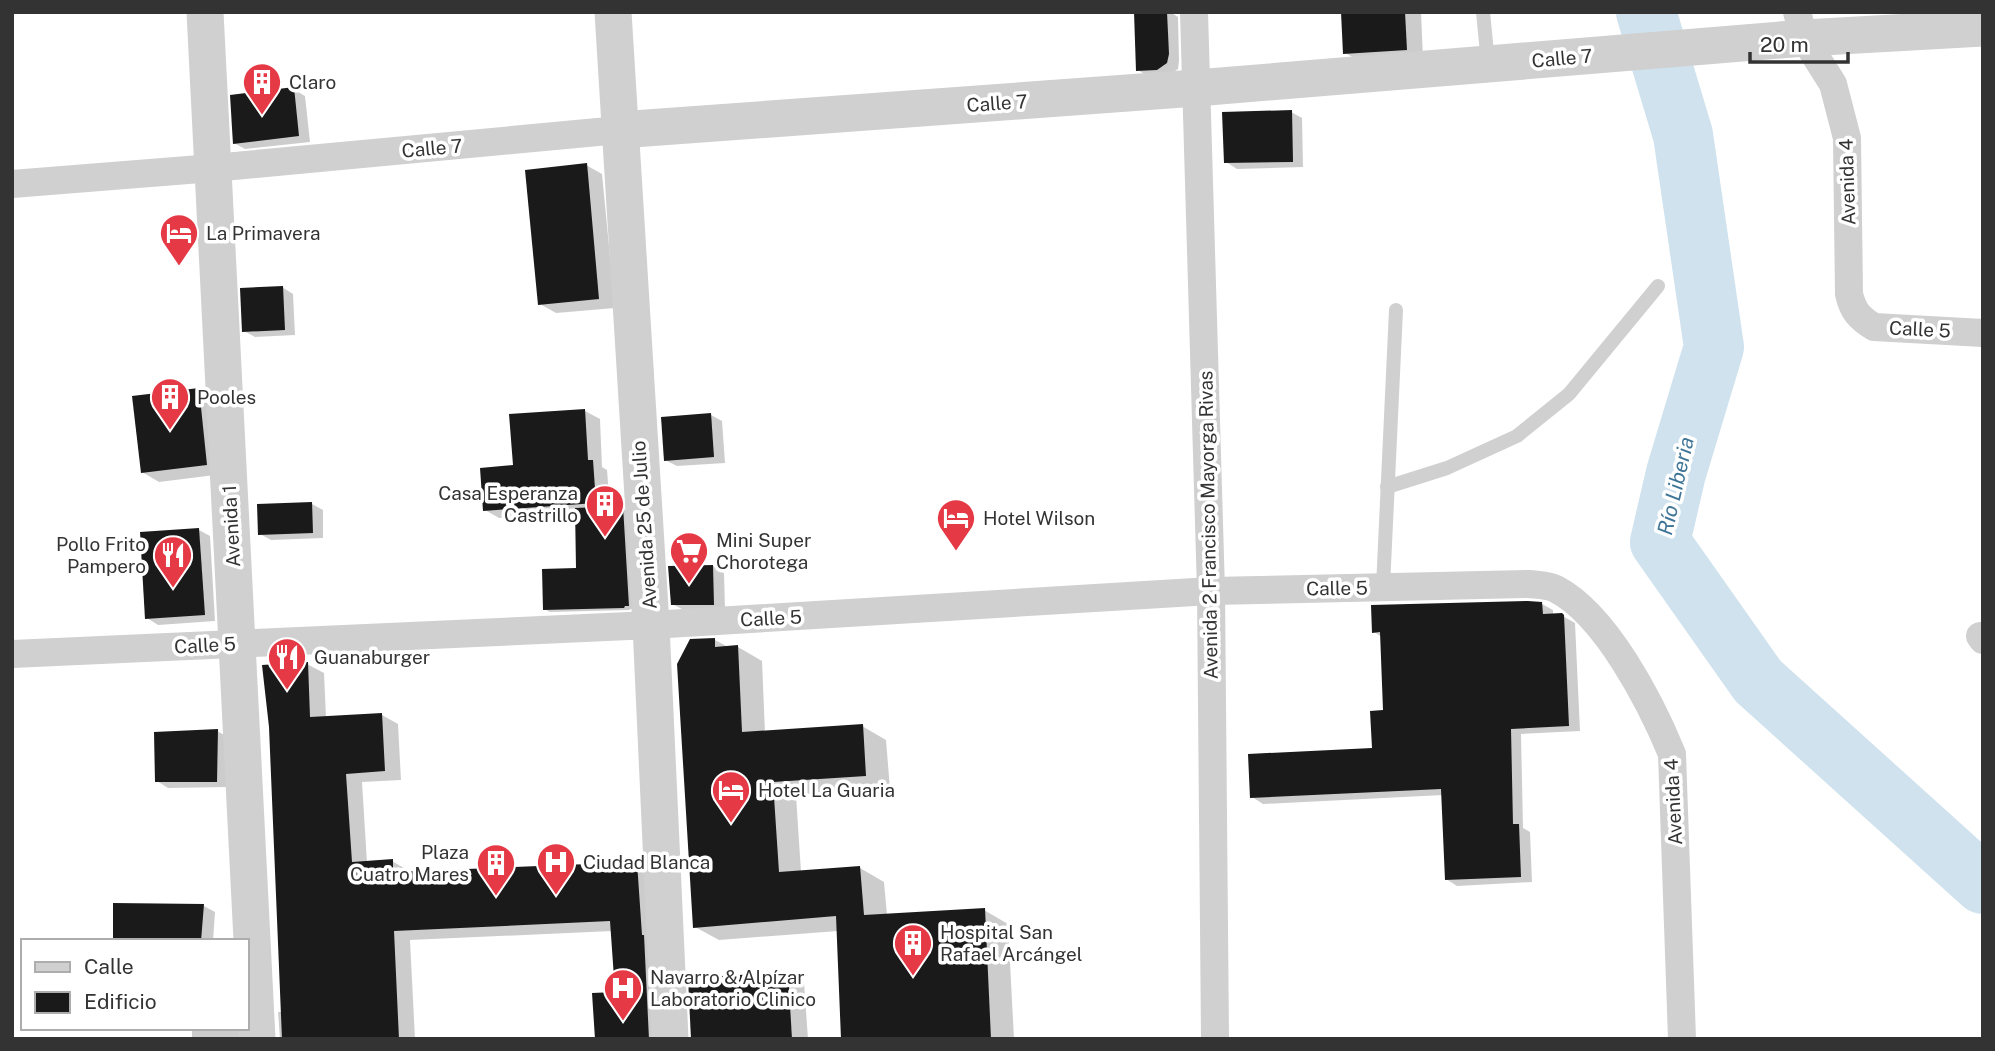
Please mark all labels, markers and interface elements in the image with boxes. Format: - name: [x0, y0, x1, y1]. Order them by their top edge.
- scale bar: [1750, 21, 1848, 65]
- text: 20 m: [1760, 32, 1809, 57]
- street label: Calle 7: [1531, 44, 1593, 72]
- building icon: Claro: [241, 61, 283, 116]
- place label: Claro: [289, 71, 336, 93]
- street label: Calle 7: [966, 90, 1028, 116]
- street label: Calle 7: [401, 134, 463, 162]
- street label: Avenida 4: [1834, 138, 1860, 226]
- hotel icon: La Primavera: [158, 212, 200, 267]
- place label: La Primavera: [206, 222, 320, 244]
- street label: Calle 5: [1889, 316, 1951, 342]
- street label: Avenida 2 Francisco Mayorga Rivas: [1194, 370, 1222, 680]
- building icon: Pooles: [149, 376, 191, 431]
- place label: Pooles: [197, 386, 256, 408]
- water label: Río Liberia: [1652, 434, 1699, 537]
- street label: Avenida 25 de Julio: [627, 440, 661, 610]
- place label: Casa Esperanza Castrillo: [438, 482, 578, 526]
- building icon: Casa Esperanza Castrillo: [584, 483, 626, 538]
- street label: Avenida 1: [218, 484, 244, 568]
- hotel icon: Hotel Wilson: [935, 497, 977, 552]
- place label: Hotel Wilson: [983, 507, 1095, 529]
- place label: Mini Super Chorotega: [716, 529, 811, 573]
- supermarket icon: Mini Super Chorotega: [668, 530, 710, 585]
- place label: Pollo Frito Pampero: [56, 533, 146, 577]
- restaurant icon: Pollo Frito Pampero: [152, 534, 194, 589]
- street label: Calle 5: [1306, 576, 1368, 600]
- street label: Calle 5: [740, 605, 802, 631]
- street label: Calle 5: [174, 632, 236, 658]
- restaurant icon: Guanaburger: [266, 636, 308, 691]
- place label: Guanaburger: [314, 646, 430, 668]
- street label: Avenida 4: [1660, 758, 1686, 846]
- hotel icon: Hotel La Guaria: [710, 769, 752, 824]
- place label: Hotel La Guaria: [758, 779, 895, 801]
- place label: Plaza Cuatro Mares: [350, 841, 469, 885]
- hospital icon: Ciudad Blanca: [535, 841, 577, 896]
- building icon: Plaza Cuatro Mares: [475, 842, 517, 897]
- place label: Ciudad Blanca: [583, 851, 710, 873]
- place label: Hospital San Rafael Arcángel: [940, 921, 1083, 965]
- building icon: Hospital San Rafael Arcángel: [892, 922, 934, 977]
- legend: [21, 939, 248, 1030]
- text: Calle: [84, 954, 134, 979]
- place label: Navarro & Alpízar Laboratorio Clinico: [650, 966, 816, 1010]
- hospital icon: Navarro & Alpízar Laboratorio Clinico: [602, 967, 644, 1022]
- text: Edificio: [84, 989, 157, 1014]

